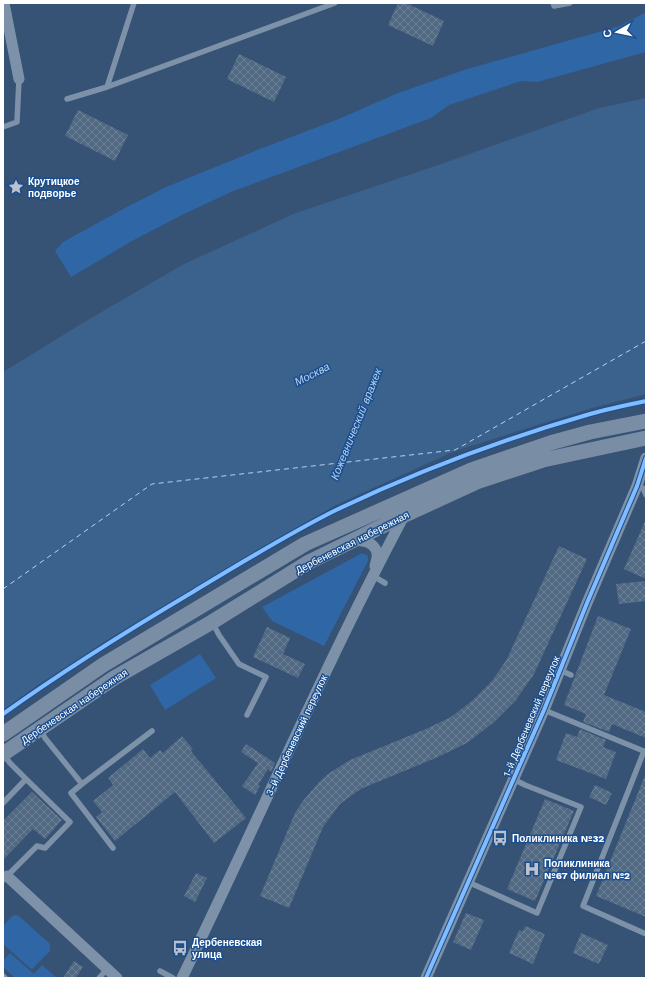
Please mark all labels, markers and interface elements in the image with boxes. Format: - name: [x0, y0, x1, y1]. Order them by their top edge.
- north arrow: [597, 12, 637, 52]
- text: С: [601, 28, 615, 38]
- place label: Крутицкое подворье: [28, 176, 80, 199]
- place icon: Крутицкое подворье: [7, 178, 25, 196]
- water label: Москва: [293, 360, 332, 389]
- water label: Кожевнический вражек: [328, 366, 385, 482]
- street label: Дербеневская набережная: [294, 509, 411, 576]
- street label: 1-й Дербеневский переулок: [501, 654, 562, 778]
- street label: Дербеневская набережная: [19, 667, 130, 746]
- street label: 3-й Дербеневский переулок: [264, 673, 330, 797]
- bus stop icon: Поликлиника №32: [491, 829, 509, 847]
- place label: Поликлиника №32: [512, 833, 604, 844]
- place label: Поликлиника №67 филиал №2: [544, 858, 630, 881]
- hospital icon: Поликлиника №67 филиал №2: [523, 860, 541, 878]
- place label: Дербеневская улица: [192, 937, 262, 960]
- bus stop icon: Дербеневская улица: [171, 939, 189, 957]

